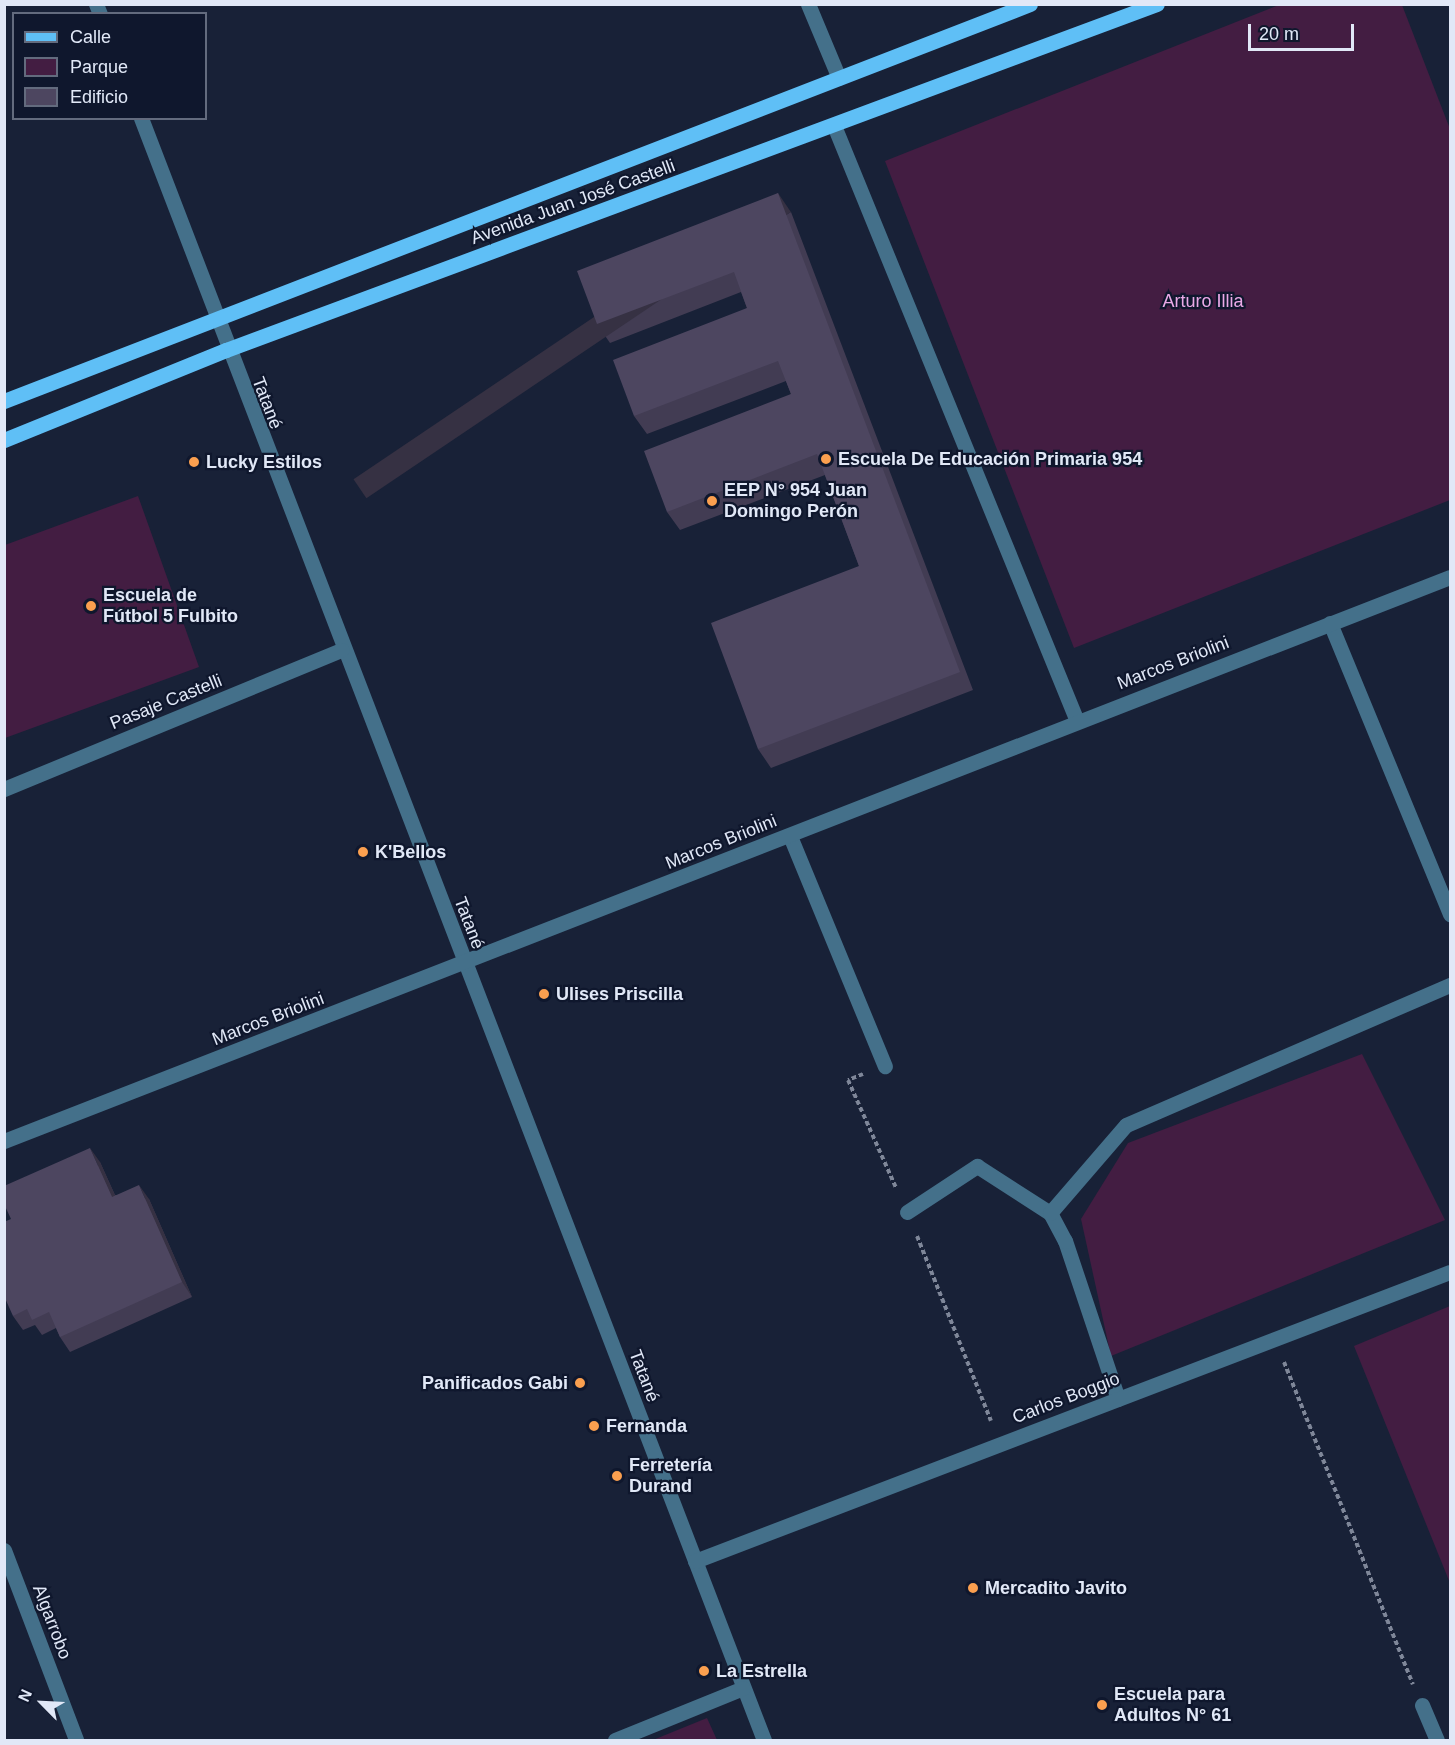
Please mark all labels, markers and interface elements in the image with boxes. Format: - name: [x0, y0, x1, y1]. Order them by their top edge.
- legend: [12, 12, 207, 120]
- scale bar: [1251, 12, 1358, 50]
- text: 20 m: [1259, 24, 1299, 44]
- text: Calle: [70, 27, 111, 47]
- text: Parque: [70, 57, 128, 77]
- text: Edificio: [70, 87, 128, 107]
- street label: Avenida Juan José Castelli: [468, 155, 678, 249]
- park label: Arturo Illia: [1162, 290, 1244, 312]
- street label: Tatané: [247, 374, 287, 432]
- place label: Escuela De Educación Primaria 954: [838, 448, 1142, 470]
- place label: Lucky Estilos: [206, 451, 322, 473]
- marker: Escuela De Educación Primaria 954: [819, 452, 833, 466]
- marker: Lucky Estilos: [187, 455, 201, 469]
- place label: EEP N° 954 Juan Domingo Perón: [724, 480, 867, 522]
- marker: EEP N° 954 Juan Domingo Perón: [705, 494, 719, 508]
- place label: Escuela de Fútbol 5 Fulbito: [103, 585, 238, 628]
- marker: Escuela de Fútbol 5 Fulbito: [84, 599, 98, 613]
- street label: Marcos Briolini: [1114, 632, 1232, 694]
- street label: Pasaje Castelli: [107, 670, 225, 734]
- street label: Marcos Briolini: [662, 810, 780, 874]
- place label: K'Bellos: [375, 841, 446, 863]
- marker: K'Bellos: [356, 845, 370, 859]
- street label: Tatané: [449, 894, 489, 952]
- place label: Ulises Priscilla: [556, 983, 683, 1005]
- marker: Ulises Priscilla: [537, 987, 551, 1001]
- street label: Marcos Briolini: [209, 988, 327, 1050]
- street label: Tatané: [624, 1347, 664, 1405]
- street label: Carlos Boggio: [1009, 1368, 1123, 1428]
- place label: Panificados Gabi: [422, 1372, 568, 1394]
- marker: Panificados Gabi: [573, 1376, 587, 1390]
- place label: Fernanda: [606, 1415, 687, 1437]
- marker: Fernanda: [587, 1419, 601, 1433]
- place label: Ferretería Durand: [629, 1455, 712, 1498]
- marker: Ferretería Durand: [610, 1469, 624, 1483]
- place label: Mercadito Javito: [985, 1577, 1127, 1599]
- marker: Mercadito Javito: [966, 1581, 980, 1595]
- street label: Algarrobo: [28, 1582, 76, 1662]
- place label: La Estrella: [716, 1660, 807, 1682]
- marker: La Estrella: [697, 1664, 711, 1678]
- north arrow: [12, 1673, 72, 1733]
- place label: Escuela para Adultos N° 61: [1114, 1684, 1231, 1726]
- text: N: [15, 1687, 35, 1704]
- marker: Escuela para Adultos N° 61: [1095, 1698, 1109, 1712]

